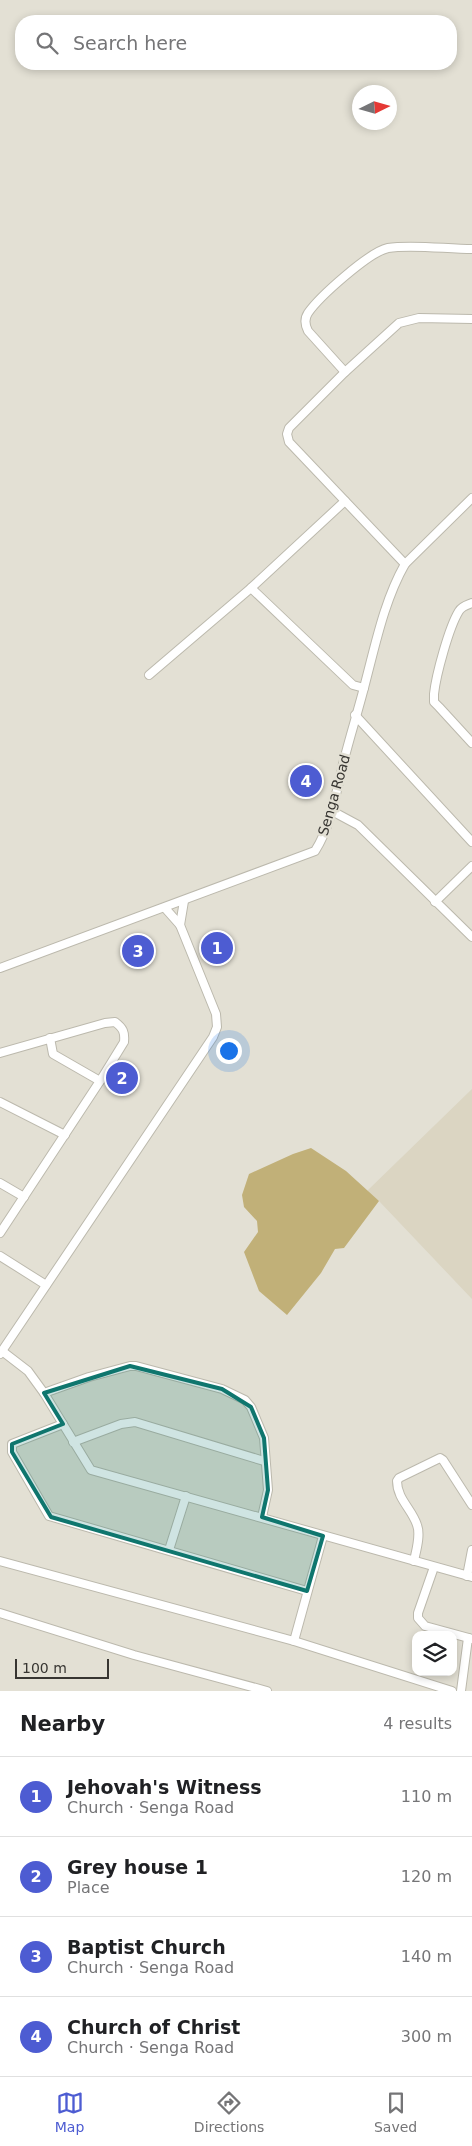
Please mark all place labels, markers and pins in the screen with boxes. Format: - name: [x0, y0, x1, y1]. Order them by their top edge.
- pin: 4: [290, 762, 322, 800]
- pin: 1: [201, 929, 233, 967]
- pin: 3: [122, 932, 154, 970]
- pin: 2: [106, 1059, 138, 1097]

